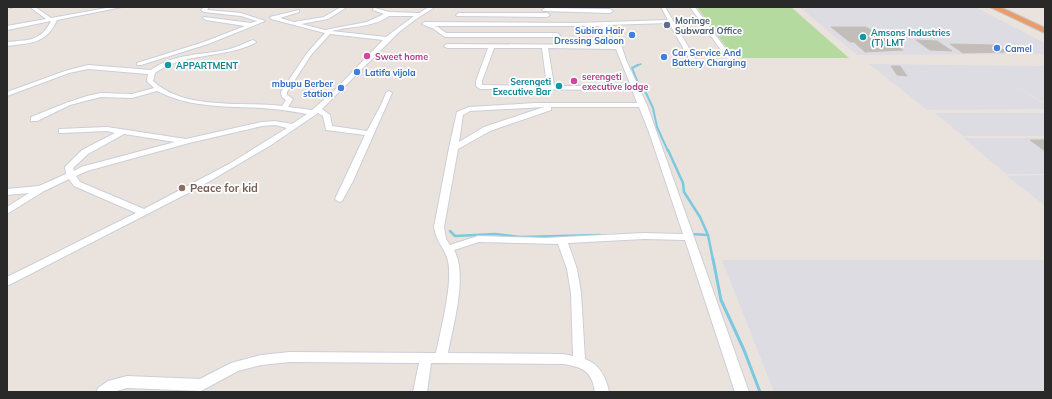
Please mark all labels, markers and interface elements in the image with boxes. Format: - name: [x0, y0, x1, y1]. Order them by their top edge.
- place label: Moringe Subward Office: [675, 15, 742, 36]
- marker: Moringe Subward Office: [662, 20, 672, 30]
- place label: Subira Hair Dressing Saloon: [554, 25, 624, 46]
- place label: Amsons Industries (T) LMT: [871, 27, 951, 48]
- marker: Subira Hair Dressing Saloon: [627, 30, 637, 40]
- marker: Amsons Industries (T) LMT: [858, 32, 868, 42]
- marker: Camel: [992, 43, 1002, 53]
- place label: Camel: [1005, 43, 1032, 54]
- place label: Car Service And Battery Charging: [672, 47, 746, 69]
- marker: Sweet home: [362, 51, 372, 61]
- place label: Sweet home: [375, 51, 428, 62]
- marker: Car Service And Battery Charging: [659, 52, 669, 62]
- marker: APPARTMENT: [163, 60, 173, 70]
- place label: APPARTMENT: [176, 60, 239, 71]
- marker: Latifa vijola: [352, 67, 362, 77]
- place label: Latifa vijola: [365, 67, 416, 78]
- place label: serengeti executive lodge: [582, 71, 648, 92]
- place label: Serengeti Executive Bar: [493, 76, 551, 97]
- marker: serengeti executive lodge: [569, 76, 579, 86]
- place label: mbupu Berber station: [272, 78, 333, 99]
- marker: Serengeti Executive Bar: [554, 81, 564, 91]
- marker: mbupu Berber station: [336, 83, 346, 93]
- place label: Peace for kid: [190, 181, 258, 195]
- marker: Peace for kid: [177, 183, 187, 193]

